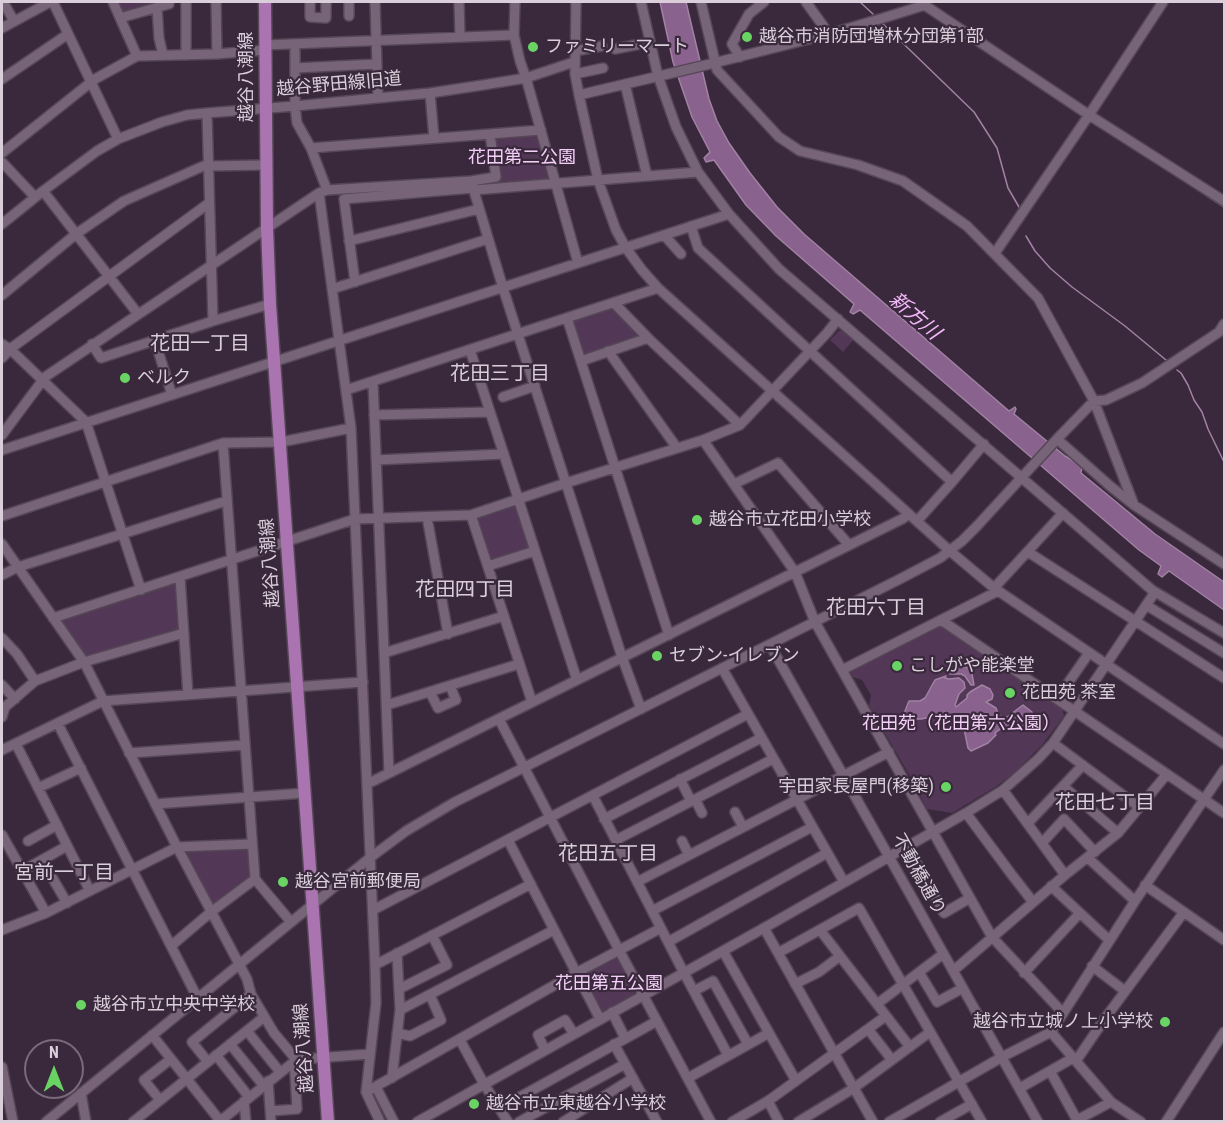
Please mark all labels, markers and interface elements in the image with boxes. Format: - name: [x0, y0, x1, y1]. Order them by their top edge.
- place label: 越谷市消防団増林分団第1部: [759, 26, 984, 48]
- marker: 越谷市消防団増林分団第1部: [740, 30, 754, 44]
- street label: 越谷八潮線: [236, 32, 258, 122]
- place label: ファミリーマート: [545, 36, 689, 58]
- marker: ファミリーマート: [526, 40, 540, 54]
- street label: 越谷野田線旧道: [275, 69, 403, 101]
- park label: 花田第二公園: [468, 147, 576, 169]
- water label: 新方川: [883, 288, 945, 346]
- district label: 花田一丁目: [150, 333, 250, 357]
- district label: 花田三丁目: [450, 363, 550, 387]
- place label: ベルク: [137, 367, 191, 389]
- marker: ベルク: [118, 371, 132, 385]
- place label: 越谷市立花田小学校: [709, 509, 871, 531]
- marker: 越谷市立花田小学校: [690, 513, 704, 527]
- street label: 越谷八潮線: [257, 517, 285, 609]
- district label: 花田四丁目: [415, 579, 515, 603]
- district label: 花田六丁目: [826, 597, 926, 621]
- place label: セブン-イレブン: [669, 645, 799, 667]
- marker: セブン-イレブン: [650, 649, 664, 663]
- place label: こしがや能楽堂: [909, 655, 1035, 677]
- marker: こしがや能楽堂: [890, 659, 904, 673]
- place label: 花田苑 茶室: [1022, 682, 1116, 704]
- marker: 花田苑 茶室: [1003, 686, 1017, 700]
- park label: 花田苑（花田第六公園）: [862, 713, 1060, 735]
- place label: 宇田家長屋門(移築): [779, 776, 934, 798]
- marker: 宇田家長屋門(移築): [939, 780, 953, 794]
- district label: 花田七丁目: [1055, 792, 1155, 816]
- street label: 不動橋通り: [887, 830, 949, 920]
- district label: 花田五丁目: [558, 843, 658, 867]
- district label: 宮前一丁目: [14, 862, 114, 886]
- place label: 越谷宮前郵便局: [295, 871, 421, 893]
- marker: 越谷宮前郵便局: [276, 875, 290, 889]
- park label: 花田第五公園: [555, 973, 663, 995]
- place label: 越谷市立中央中学校: [93, 994, 255, 1016]
- marker: 越谷市立中央中学校: [74, 998, 88, 1012]
- street label: 越谷八潮線: [291, 1002, 319, 1094]
- place label: 越谷市立城ノ上小学校: [973, 1011, 1153, 1033]
- marker: 越谷市立城ノ上小学校: [1158, 1015, 1172, 1029]
- north arrow: [24, 1039, 84, 1099]
- text: N: [49, 1043, 59, 1062]
- place label: 越谷市立東越谷小学校: [486, 1093, 666, 1115]
- marker: 越谷市立東越谷小学校: [467, 1097, 481, 1111]

